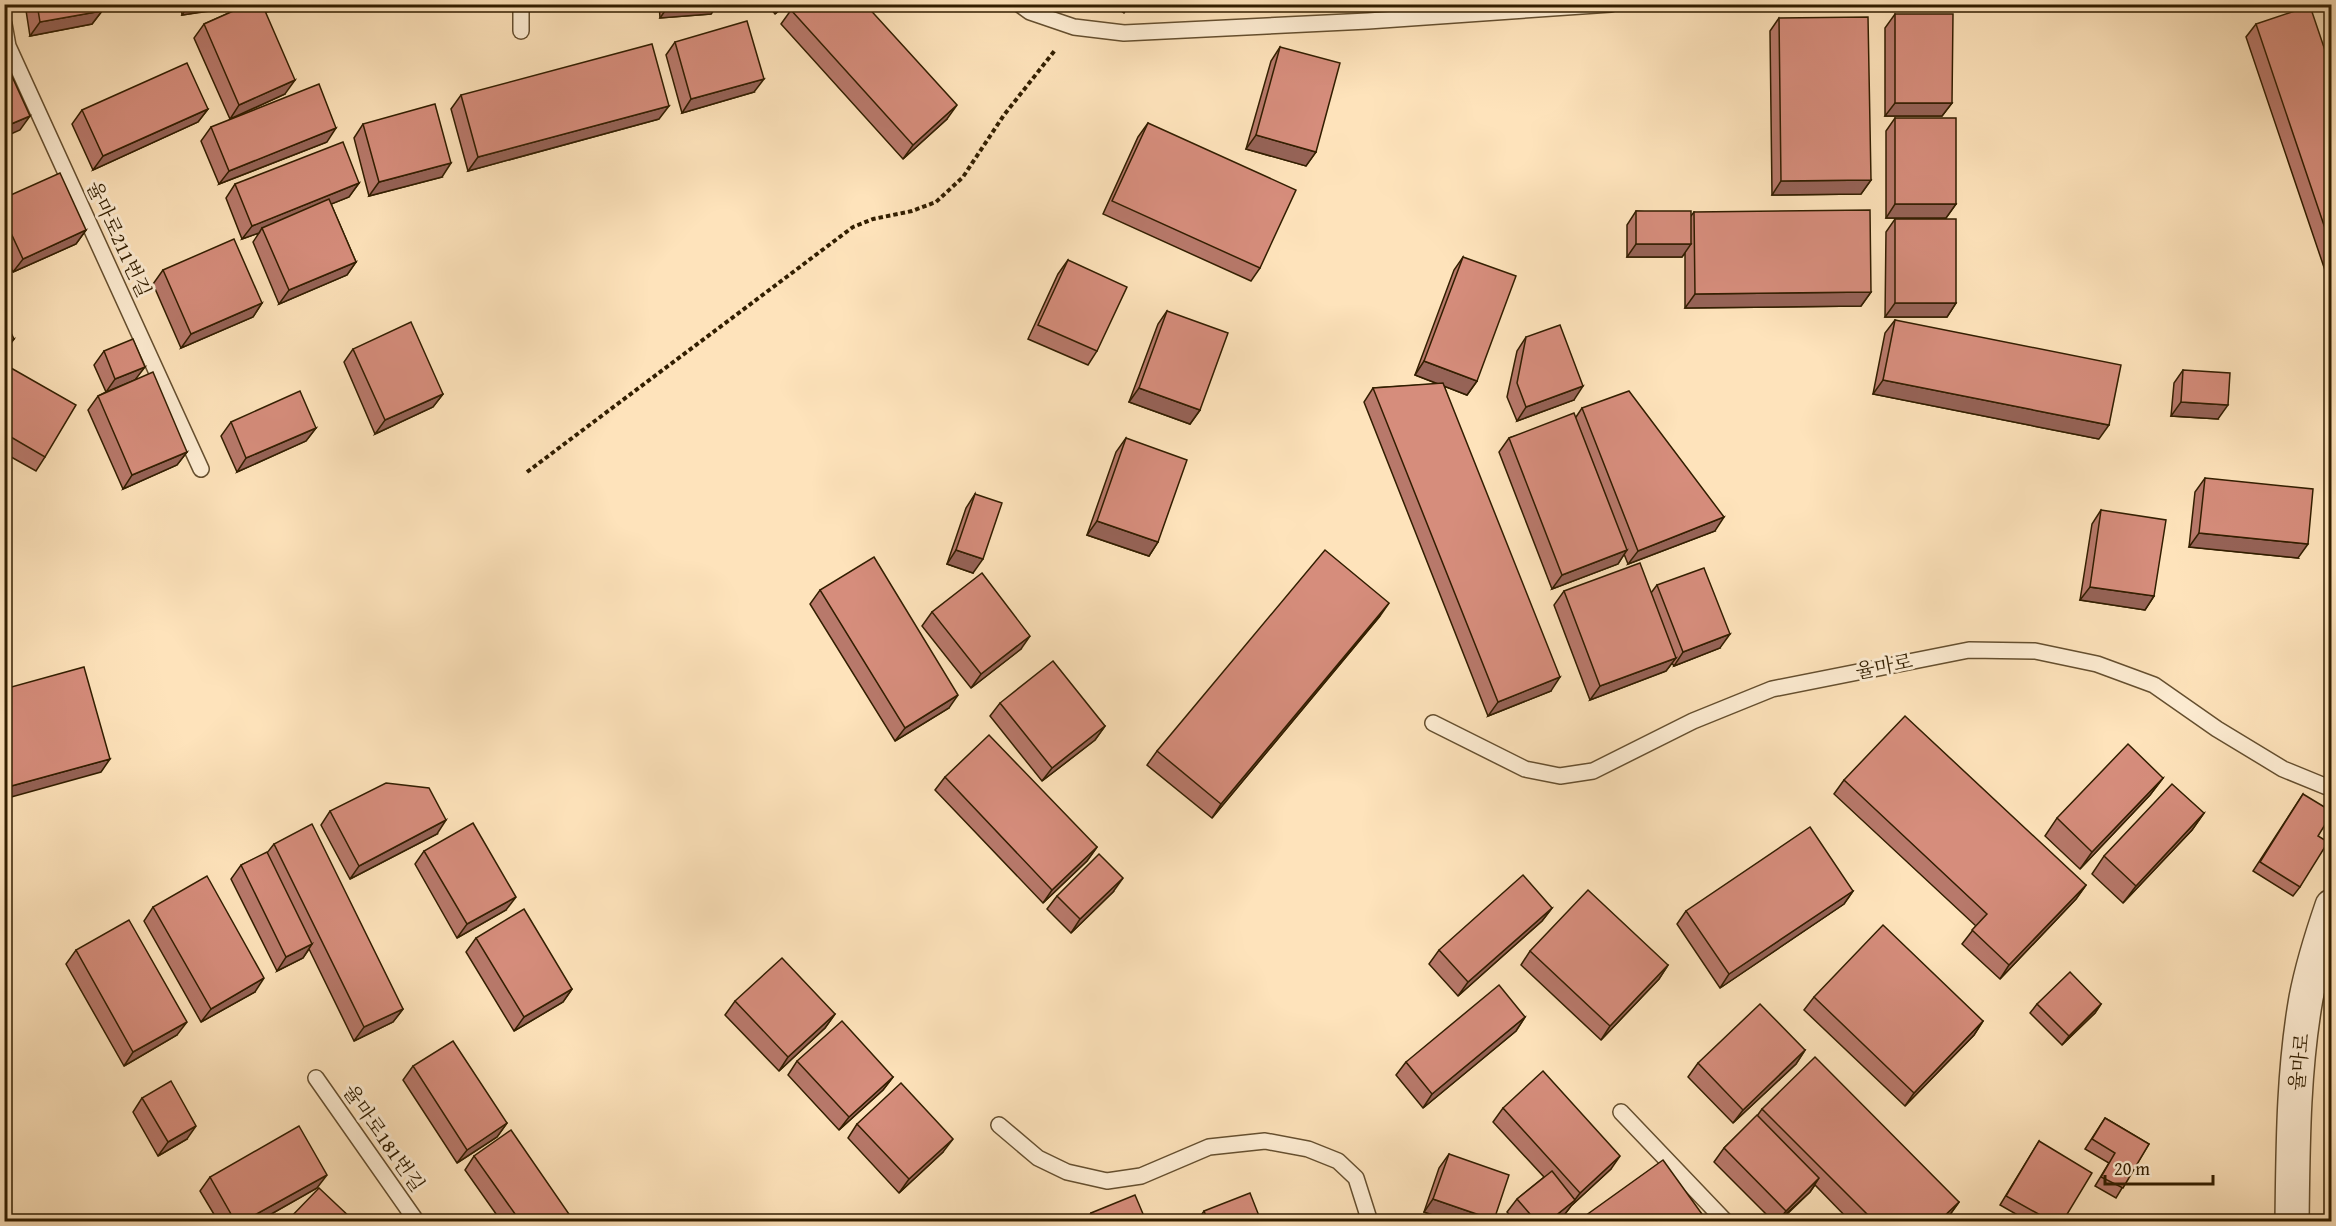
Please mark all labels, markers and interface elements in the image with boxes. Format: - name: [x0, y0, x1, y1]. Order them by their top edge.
- street label: 율마로211번길: [80, 176, 159, 302]
- street label: 율마로: [1853, 646, 1915, 685]
- street label: 율마로: [2281, 1032, 2316, 1092]
- street label: 율마로181번길: [337, 1078, 432, 1197]
- scale bar: [2105, 1148, 2213, 1186]
- text: 20 m: [2114, 1155, 2150, 1182]

